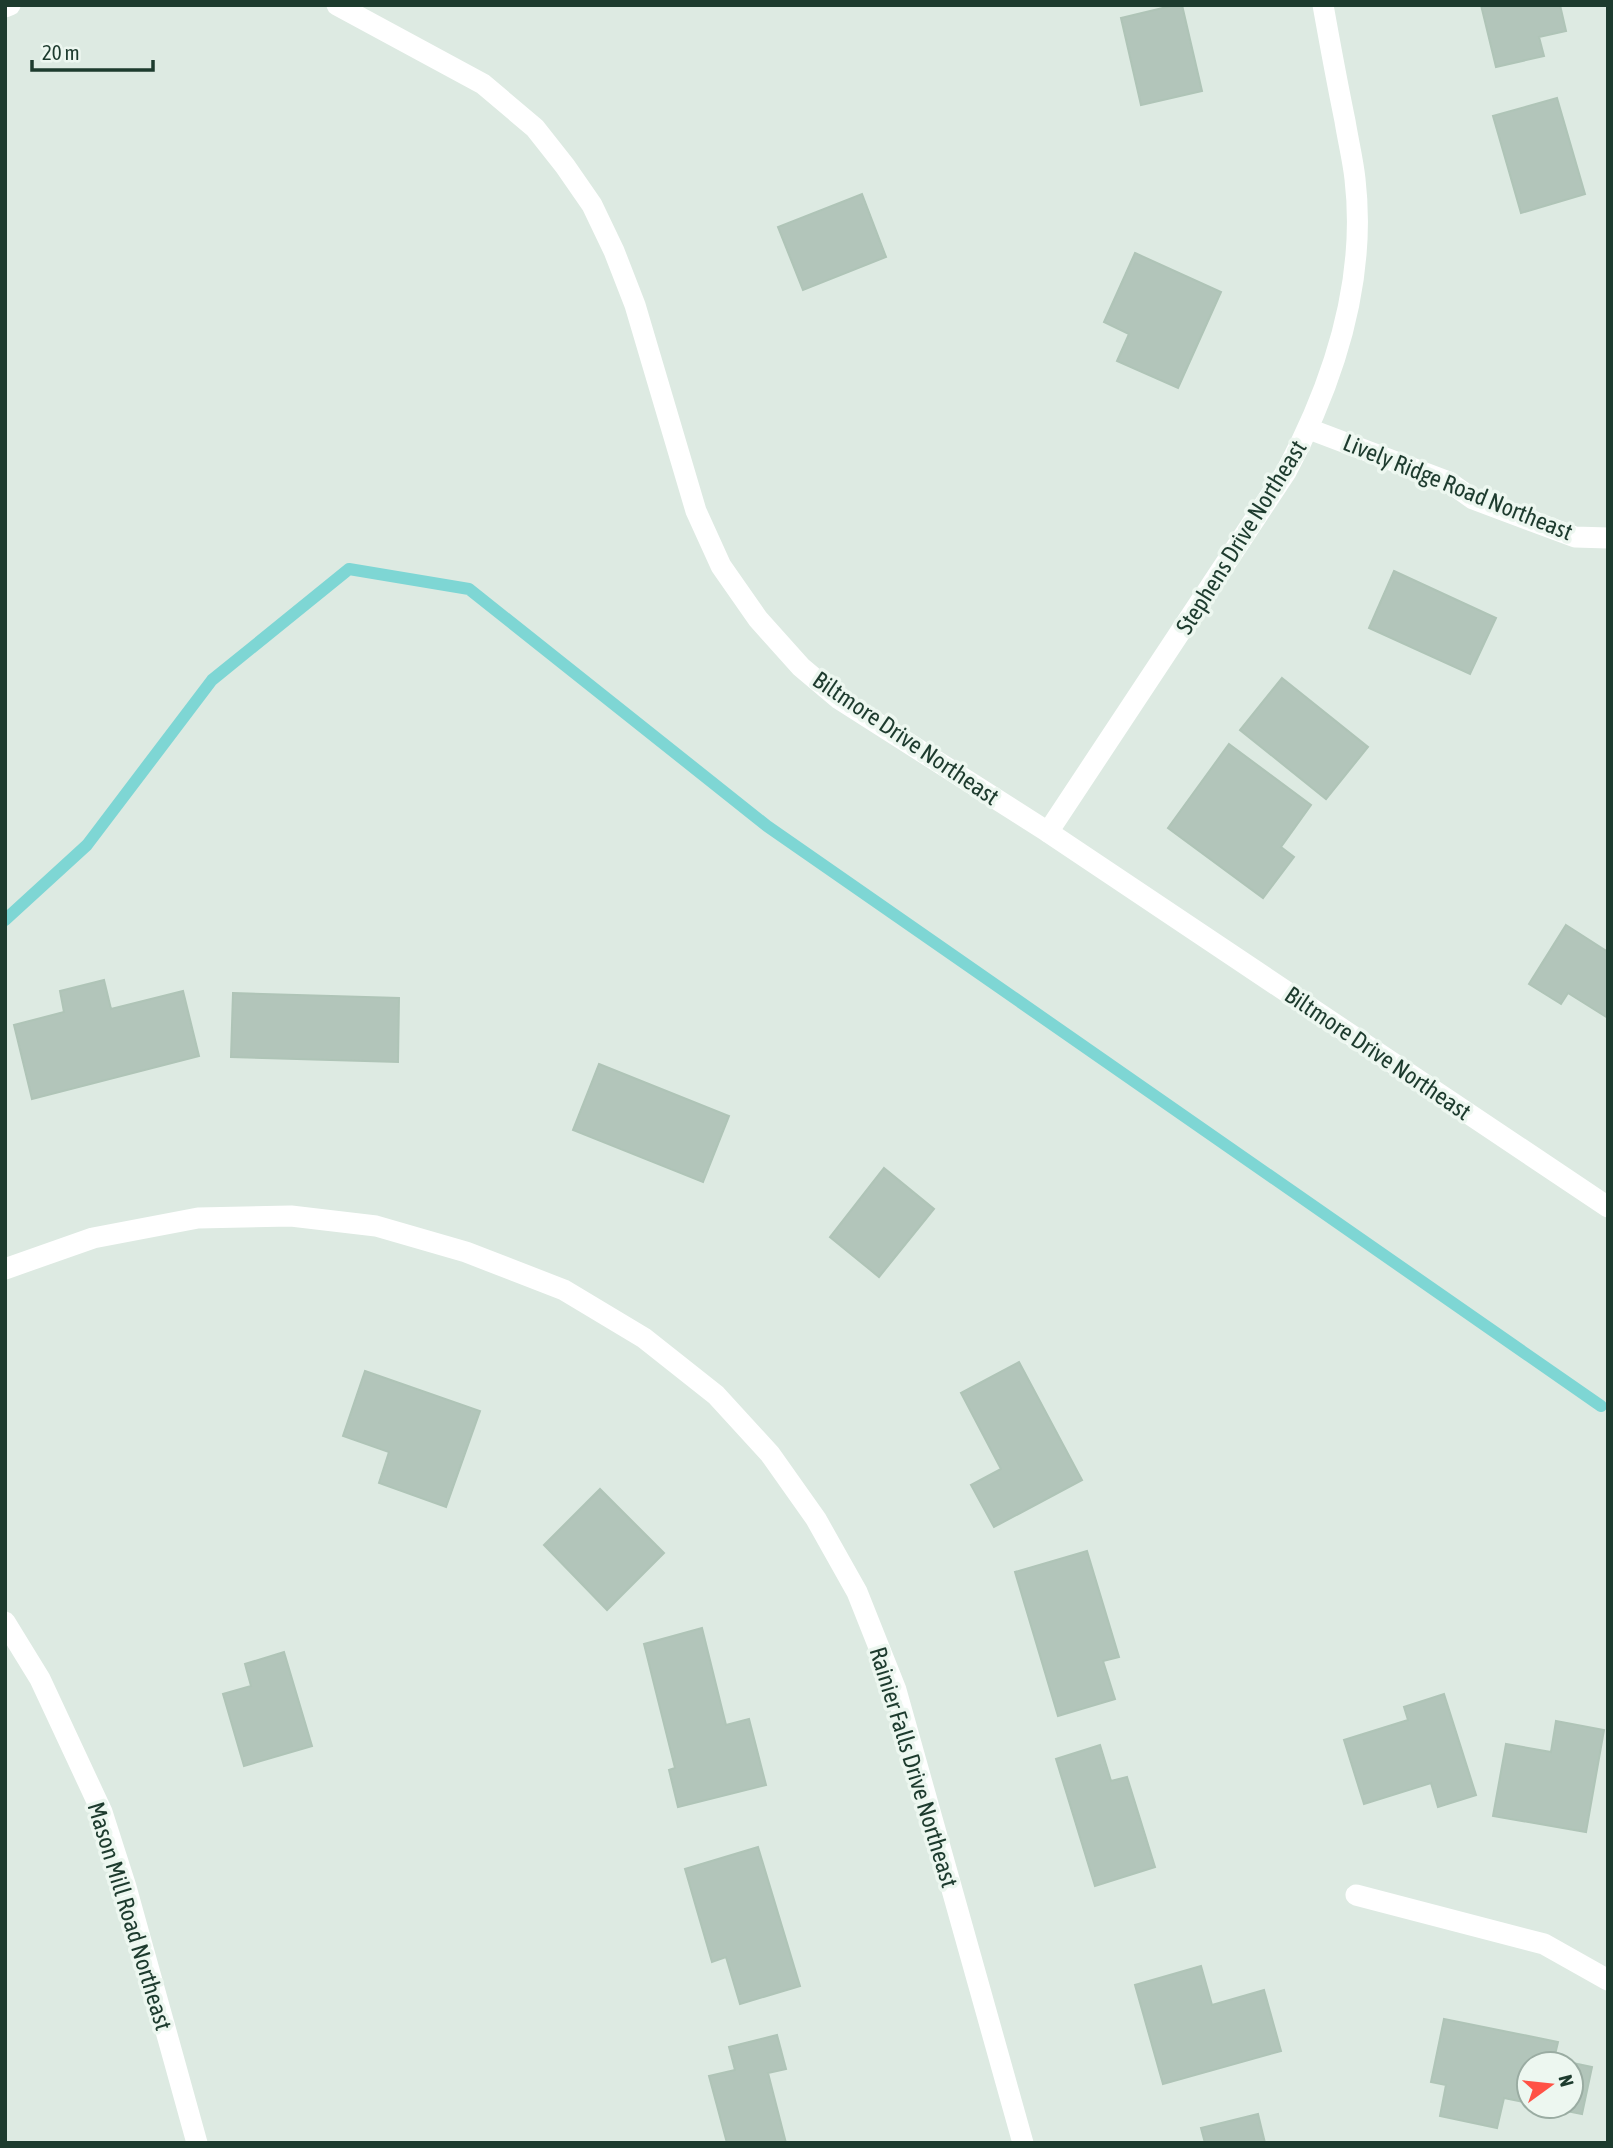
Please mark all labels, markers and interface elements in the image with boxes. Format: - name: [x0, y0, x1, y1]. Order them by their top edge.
- scale bar: [32, 28, 152, 72]
- text: 20 m: [42, 40, 80, 64]
- street label: Lively Ridge Road Northeast: [1339, 429, 1577, 545]
- street label: Stephens Drive Northeast: [1170, 435, 1312, 639]
- street label: Biltmore Drive Northeast: [808, 666, 1004, 810]
- street label: Biltmore Drive Northeast: [1280, 981, 1476, 1125]
- street label: Rainier Falls Drive Northeast: [865, 1643, 963, 1891]
- street label: Mason Mill Road Northeast: [82, 1799, 178, 2033]
- north arrow: [1515, 2050, 1585, 2120]
- text: N: [1554, 2072, 1578, 2089]

